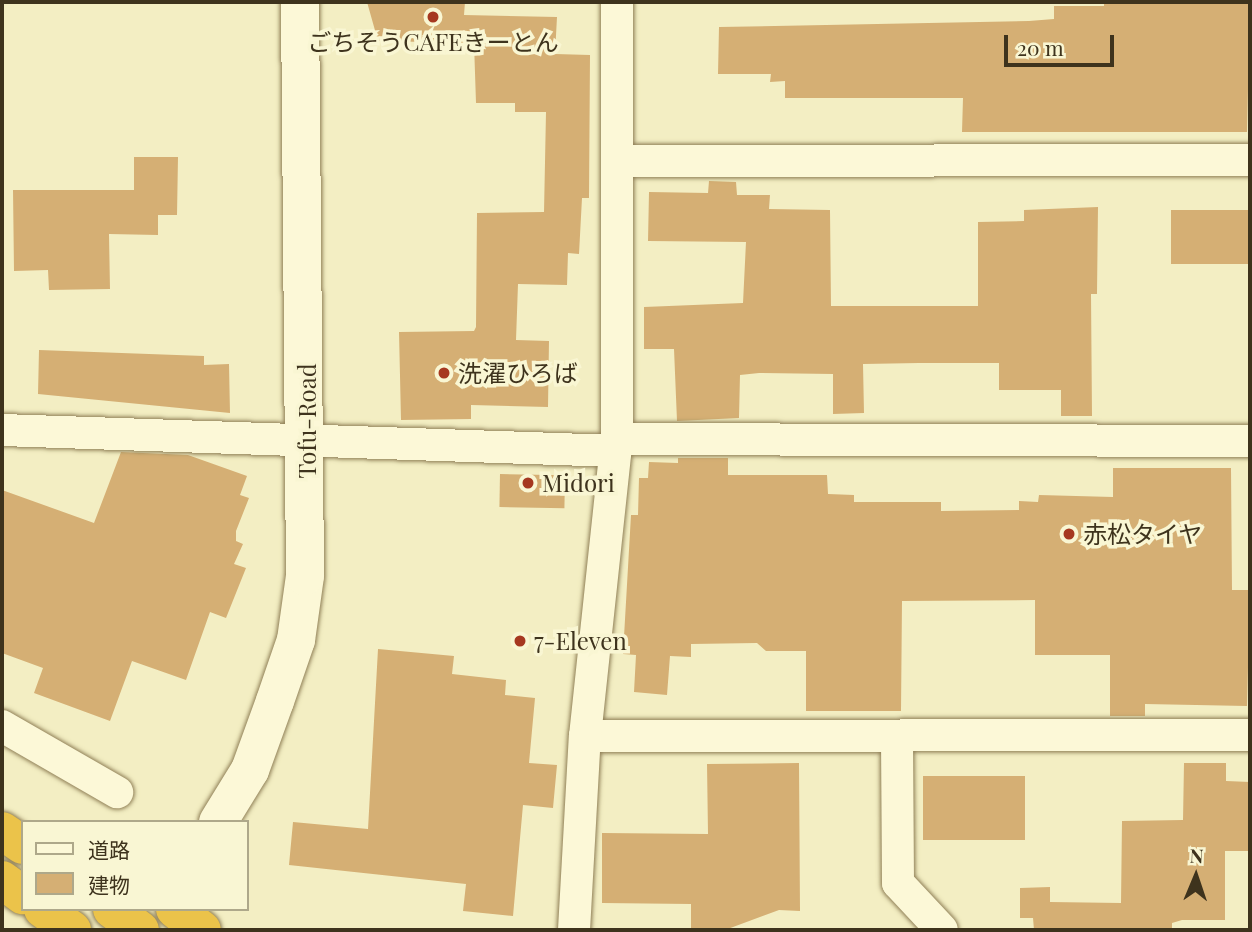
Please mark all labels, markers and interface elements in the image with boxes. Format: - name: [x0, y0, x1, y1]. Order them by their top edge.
- marker: ごちそうCAFEきーとん: [425, 9, 441, 25]
- scale bar: [1007, 21, 1117, 65]
- place label: ごちそうCAFEきーとん: [307, 28, 559, 56]
- text: 20 m: [1017, 33, 1064, 61]
- place label: 洗濯ひろば: [458, 359, 578, 387]
- street label: Tofu-Road: [293, 363, 321, 479]
- marker: 洗濯ひろば: [436, 365, 452, 381]
- place label: Midori: [542, 469, 615, 497]
- marker: Midori: [520, 475, 536, 491]
- place label: 赤松タイヤ: [1083, 520, 1203, 548]
- marker: 赤松タイヤ: [1061, 526, 1077, 542]
- place label: 7-Eleven: [534, 627, 627, 655]
- marker: 7-Eleven: [512, 633, 528, 649]
- legend: [21, 820, 248, 911]
- text: 道路: [88, 835, 130, 863]
- north arrow: [1161, 841, 1231, 911]
- text: N: [1189, 842, 1204, 868]
- text: 建物: [88, 870, 130, 898]

